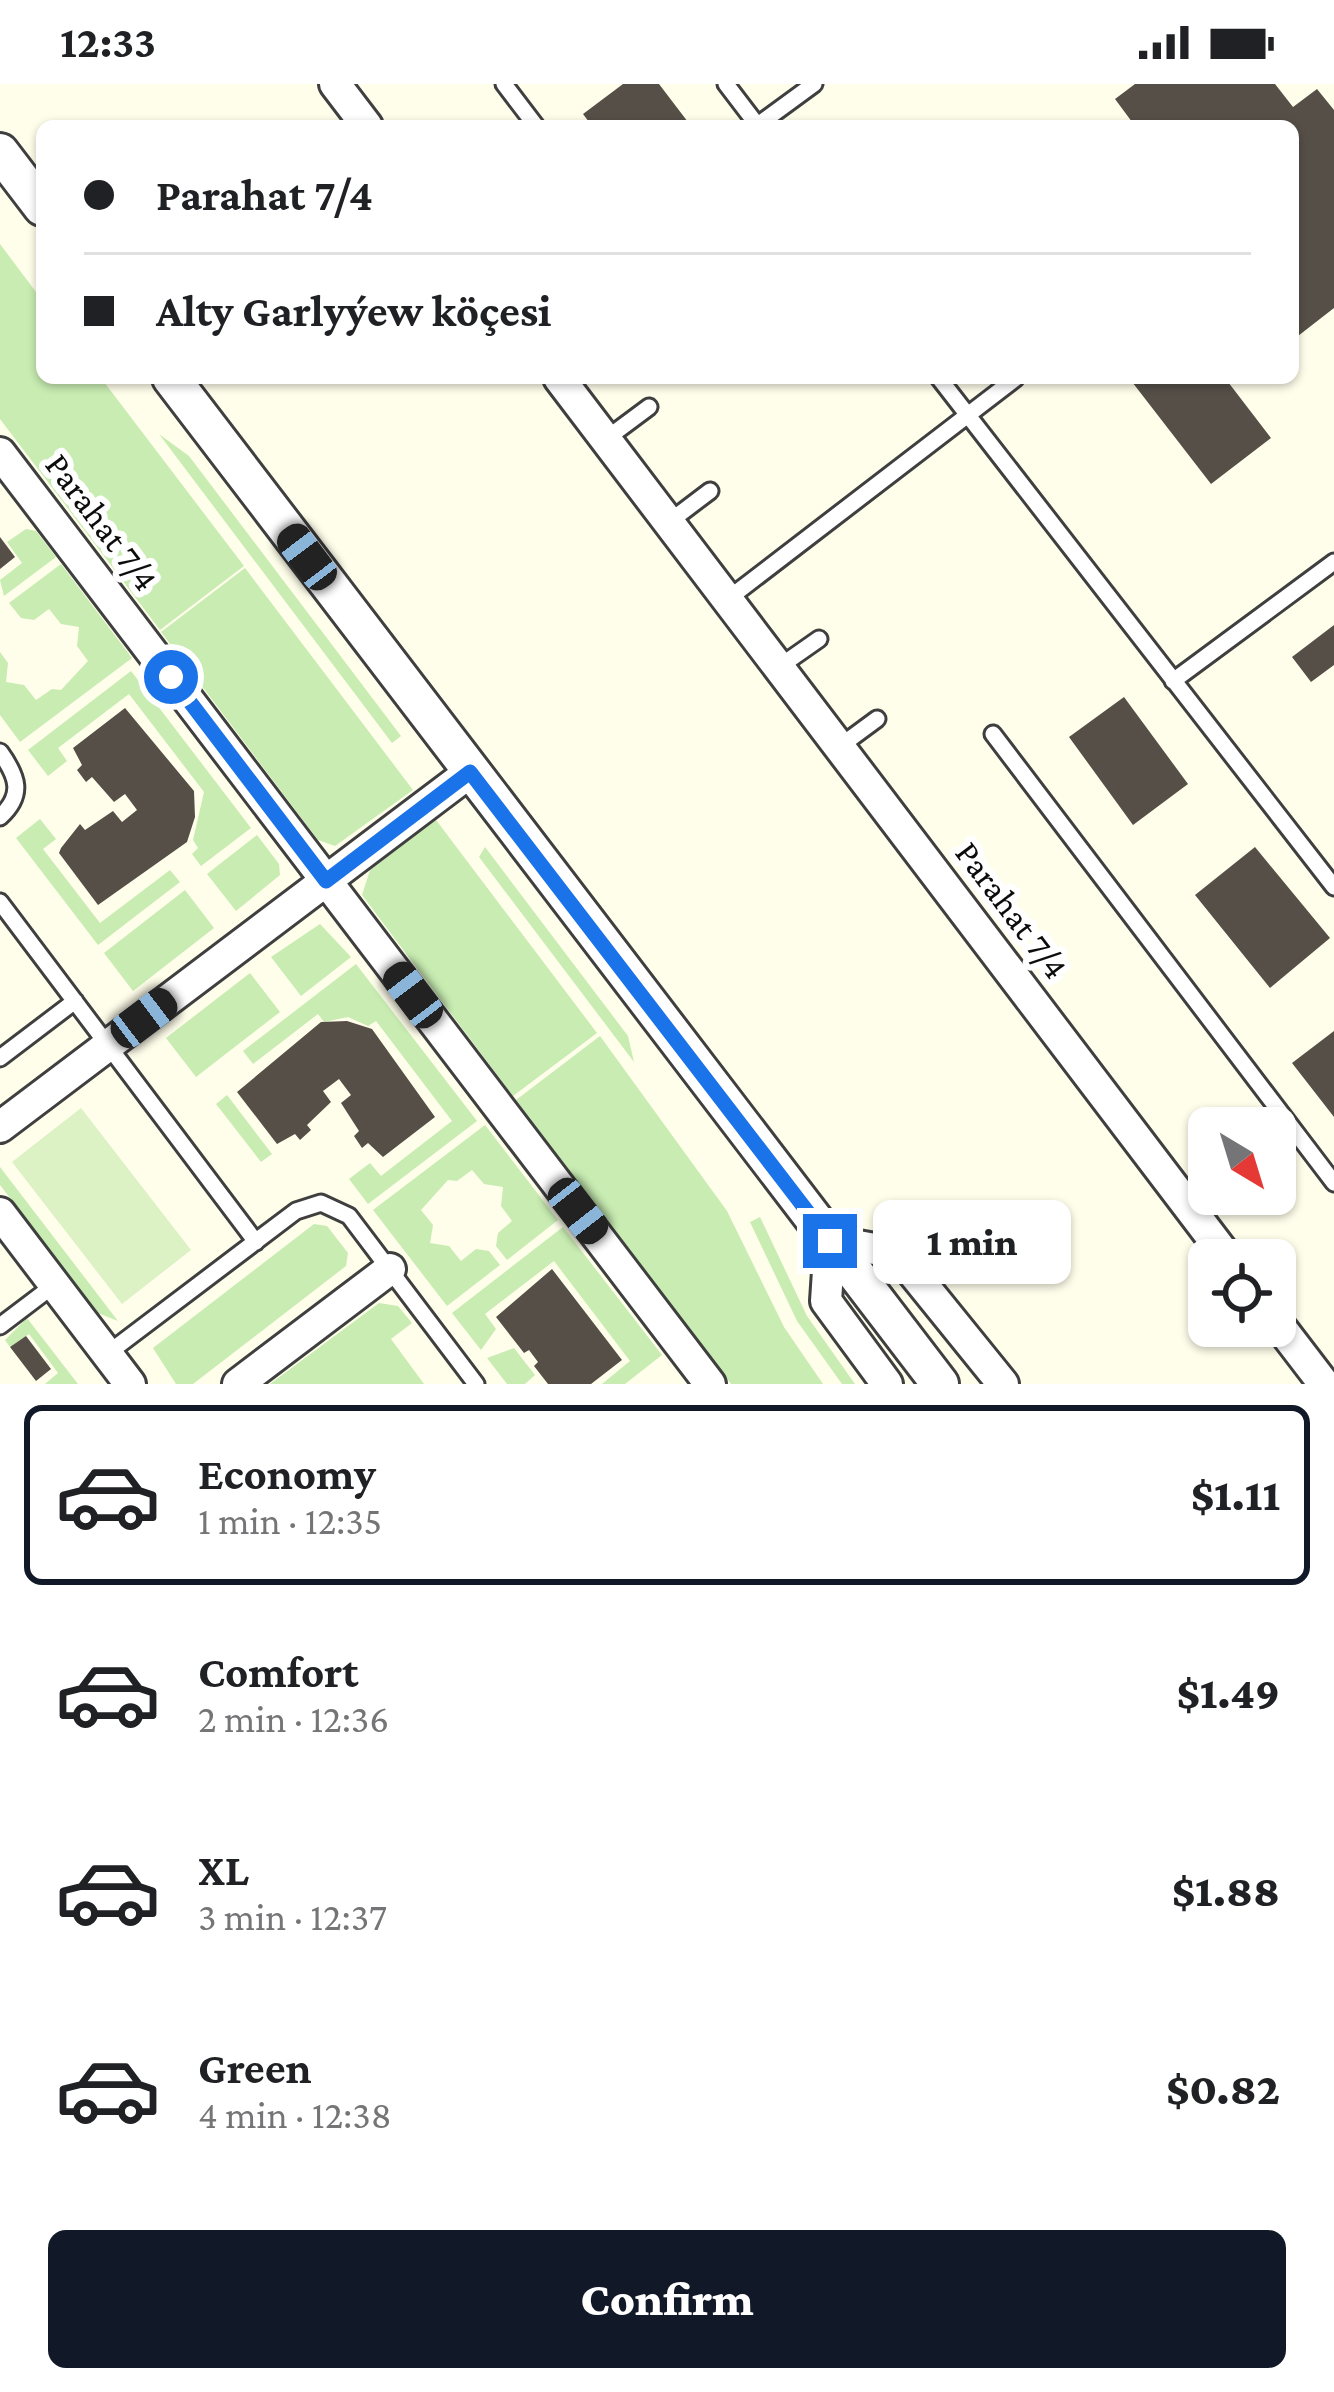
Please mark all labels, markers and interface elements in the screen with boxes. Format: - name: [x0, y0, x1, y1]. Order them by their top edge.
- text: 12:33: [60, 17, 156, 67]
- text: Parahat 7/4: [156, 170, 373, 220]
- text: Alty Garlyýew köçesi: [156, 286, 551, 336]
- street label: Parahat 7/4: [37, 445, 167, 599]
- car: [271, 517, 343, 597]
- route start: [144, 650, 198, 704]
- street label: Parahat 7/4: [947, 833, 1077, 987]
- car: [377, 955, 449, 1035]
- car: [104, 982, 184, 1054]
- north arrow: [1188, 1107, 1296, 1215]
- map controls: [1188, 1107, 1296, 1347]
- car: [542, 1172, 614, 1250]
- callout: 1 min: [872, 1199, 1070, 1283]
- route end: [803, 1214, 857, 1268]
- text: 1 min: [926, 1220, 1018, 1263]
- button: locate: [1188, 1239, 1296, 1347]
- icon: car: [54, 1441, 162, 1549]
- text: Economy: [198, 1449, 376, 1499]
- text: $1.11: [1191, 1470, 1280, 1520]
- text: 1 min · 12:35: [198, 1499, 382, 1542]
- icon: car: [54, 1639, 162, 1747]
- text: Comfort: [198, 1647, 359, 1697]
- text: $1.49: [1177, 1668, 1280, 1718]
- text: 2 min · 12:36: [198, 1697, 389, 1740]
- icon: car: [54, 1837, 162, 1945]
- text: XL: [198, 1845, 249, 1895]
- text: $1.88: [1172, 1866, 1280, 1916]
- text: 3 min · 12:37: [198, 1895, 387, 1938]
- icon: car: [54, 2035, 162, 2143]
- text: Green: [198, 2043, 312, 2093]
- text: $0.82: [1166, 2064, 1280, 2114]
- text: 4 min · 12:38: [198, 2093, 392, 2136]
- button: Confirm: [48, 2230, 1286, 2368]

